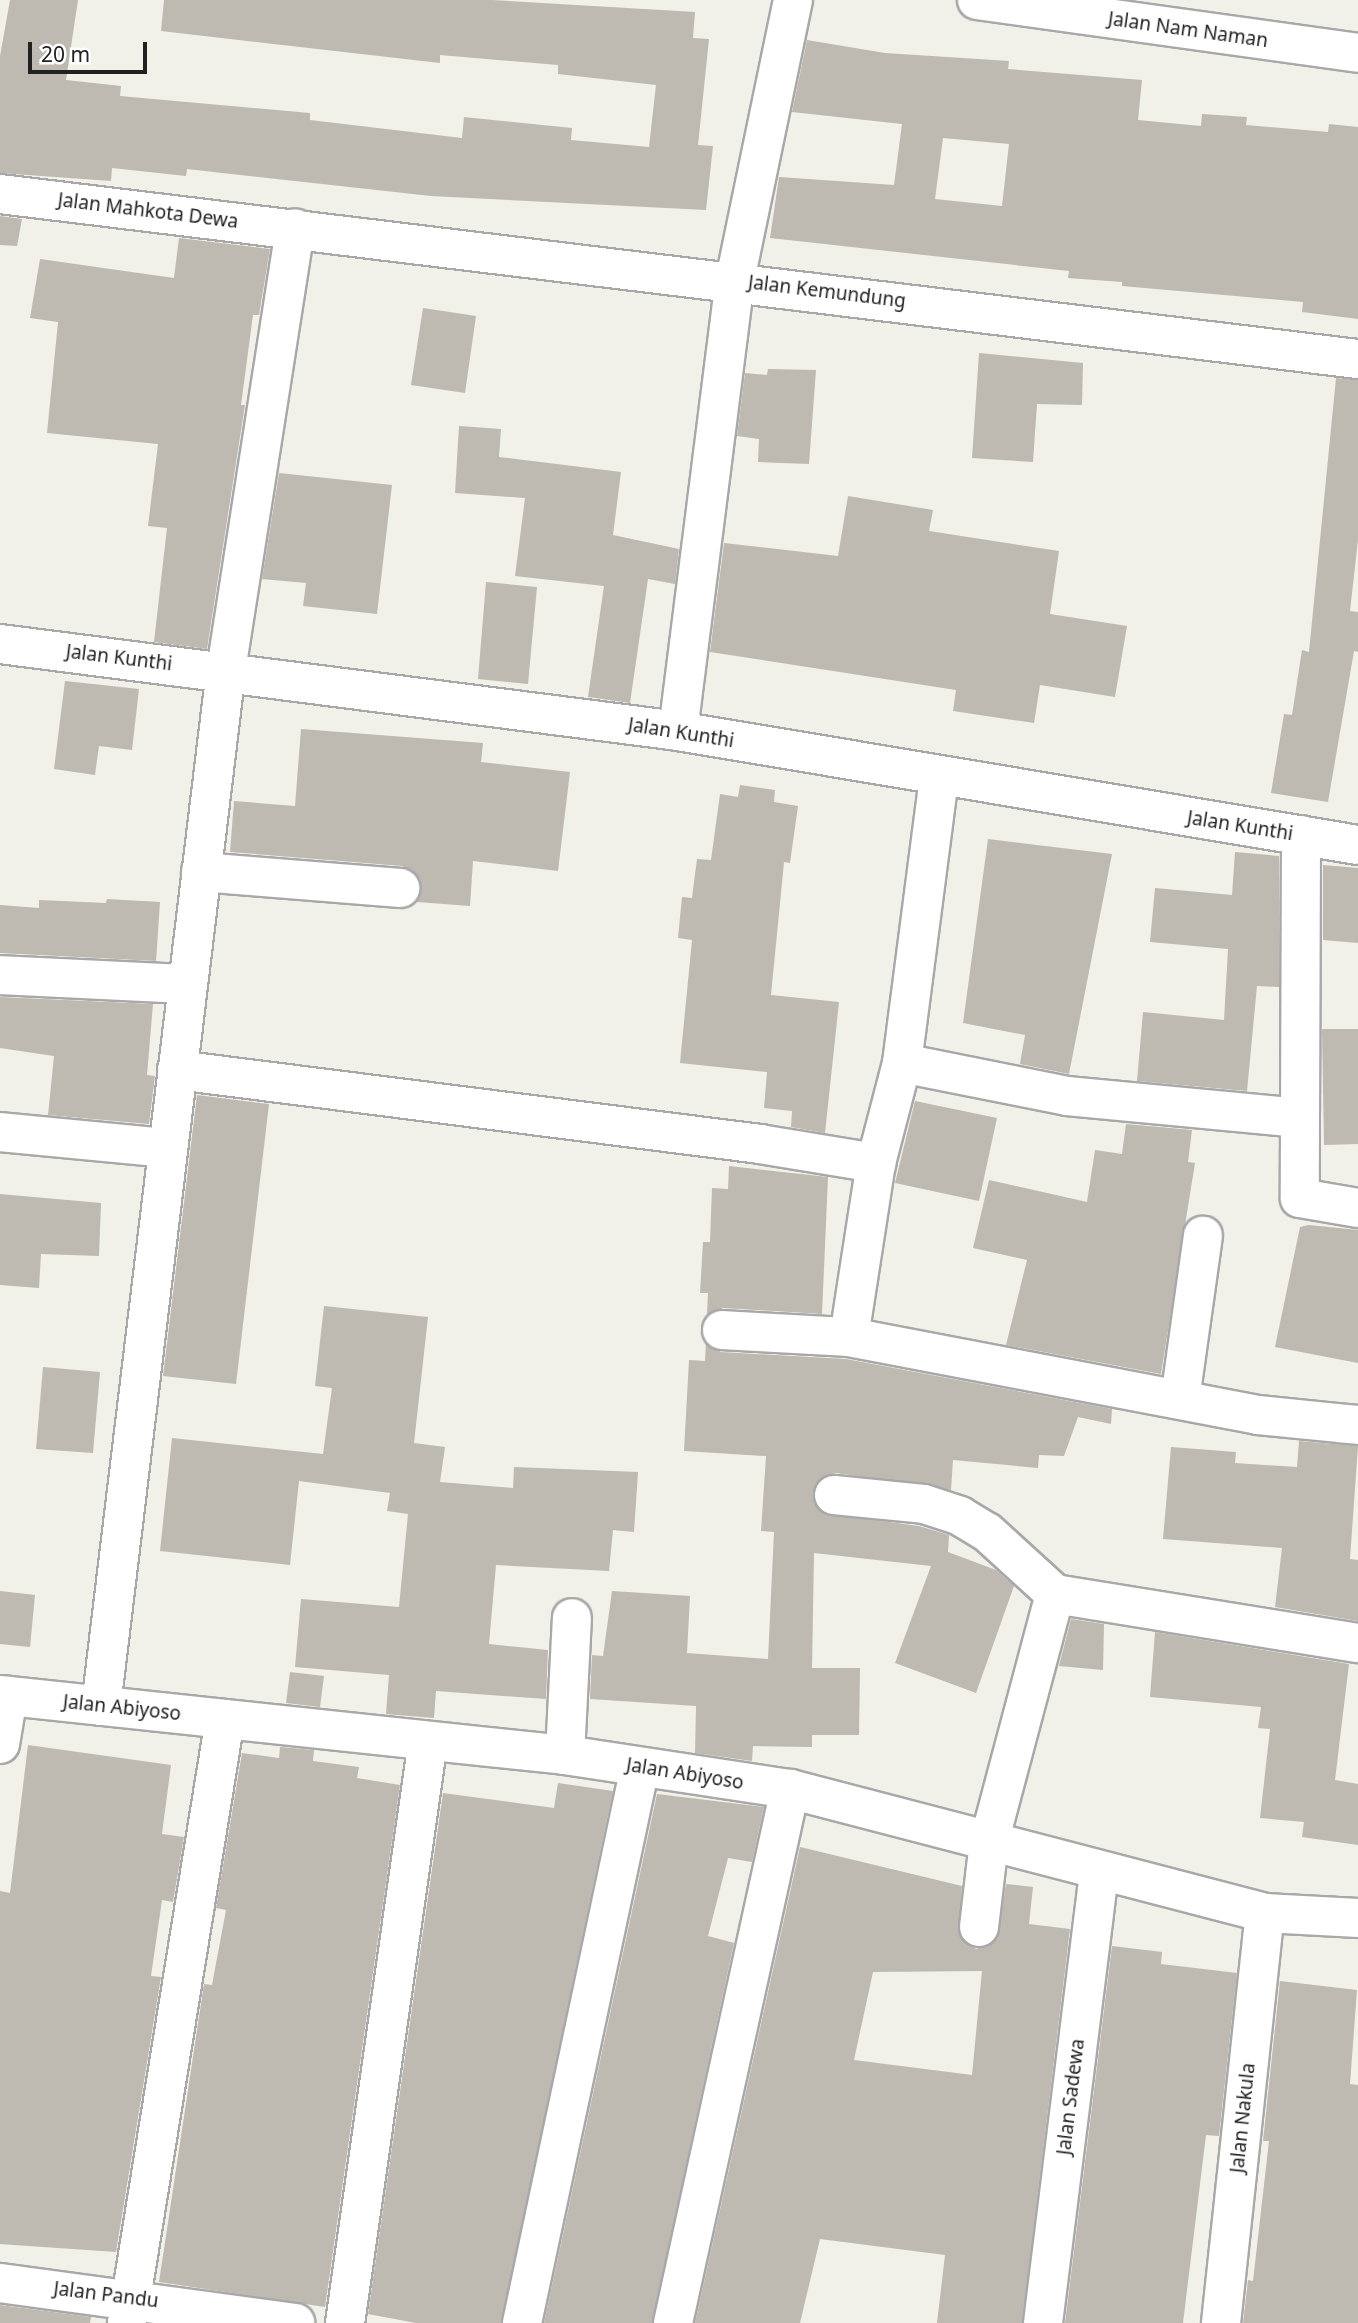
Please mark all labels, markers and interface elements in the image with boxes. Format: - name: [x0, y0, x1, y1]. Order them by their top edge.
- street label: Jalan Nam Naman: [1107, 7, 1269, 53]
- scale bar: [32, 28, 150, 72]
- text: 20 m: [41, 40, 90, 68]
- street label: Jalan Mahkota Dewa: [56, 189, 240, 233]
- street label: Jalan Kemundung: [747, 271, 907, 313]
- street label: Jalan Kunthi: [65, 640, 173, 676]
- street label: Jalan Kunthi: [626, 713, 736, 753]
- street label: Jalan Kunthi: [1185, 806, 1295, 846]
- street label: Jalan Abiyoso: [62, 1690, 182, 1726]
- street label: Jalan Abiyoso: [625, 1753, 745, 1795]
- street label: Jalan Sadewa: [1053, 2038, 1089, 2156]
- street label: Jalan Nakula: [1226, 2062, 1260, 2174]
- street label: Jalan Pandu: [52, 2277, 160, 2313]

